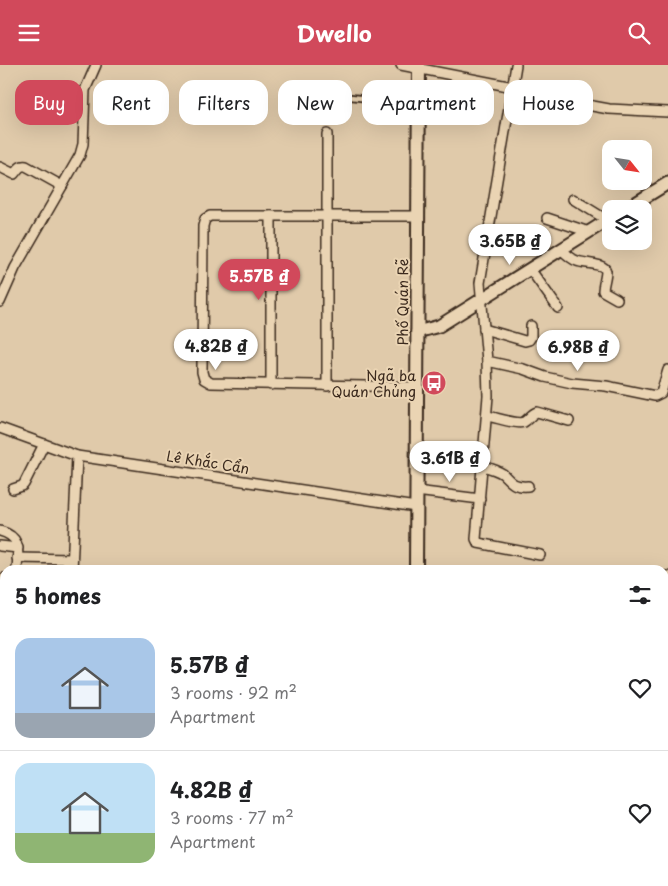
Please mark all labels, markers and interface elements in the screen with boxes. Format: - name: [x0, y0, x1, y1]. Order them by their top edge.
- text: Dwello: [296, 16, 372, 49]
- icon: menu: [15, 19, 43, 47]
- icon: search: [625, 19, 653, 47]
- chip: Buy: [15, 80, 83, 125]
- chip: Rent: [93, 80, 169, 125]
- chip: Filters: [179, 80, 268, 125]
- chip: New: [278, 80, 352, 125]
- chip: Apartment: [362, 80, 494, 125]
- chip: House: [504, 80, 593, 125]
- north arrow: [602, 140, 652, 190]
- map controls: [602, 140, 652, 250]
- button: layers: [602, 200, 652, 250]
- pin: 3.65B ₫: [464, 223, 556, 266]
- text: 3.65B ₫: [479, 228, 541, 252]
- street label: Phố Quán Rẽ: [392, 258, 413, 345]
- pin: 5.57B ₫: [213, 259, 305, 301]
- text: 5.57B ₫: [229, 263, 289, 287]
- pin: 4.82B ₫: [170, 329, 262, 371]
- pin: 6.98B ₫: [532, 329, 624, 372]
- text: 4.82B ₫: [185, 333, 247, 357]
- text: 6.98B ₫: [548, 334, 608, 358]
- place label: Ngã ba Quán Chủng: [332, 365, 416, 402]
- bus stop icon: Ngã ba Quán Chủng: [421, 370, 447, 396]
- pin: 3.61B ₫: [404, 441, 496, 483]
- street label: Lê Khắc Cẩn: [165, 445, 251, 479]
- text: 3.61B ₫: [421, 445, 479, 469]
- text: 5 homes: [15, 579, 101, 611]
- icon: filters: [626, 581, 654, 609]
- text: 5.57B ₫: [170, 648, 248, 680]
- icon: home: [55, 658, 115, 718]
- icon: heart: [626, 674, 654, 702]
- text: 3 rooms · 92 m²: [170, 680, 297, 704]
- text: Apartment: [170, 704, 255, 728]
- text: 4.82B ₫: [170, 773, 252, 805]
- icon: home: [55, 783, 115, 843]
- icon: heart: [626, 799, 654, 827]
- text: 3 rooms · 77 m²: [170, 805, 294, 829]
- text: Apartment: [170, 829, 255, 853]

